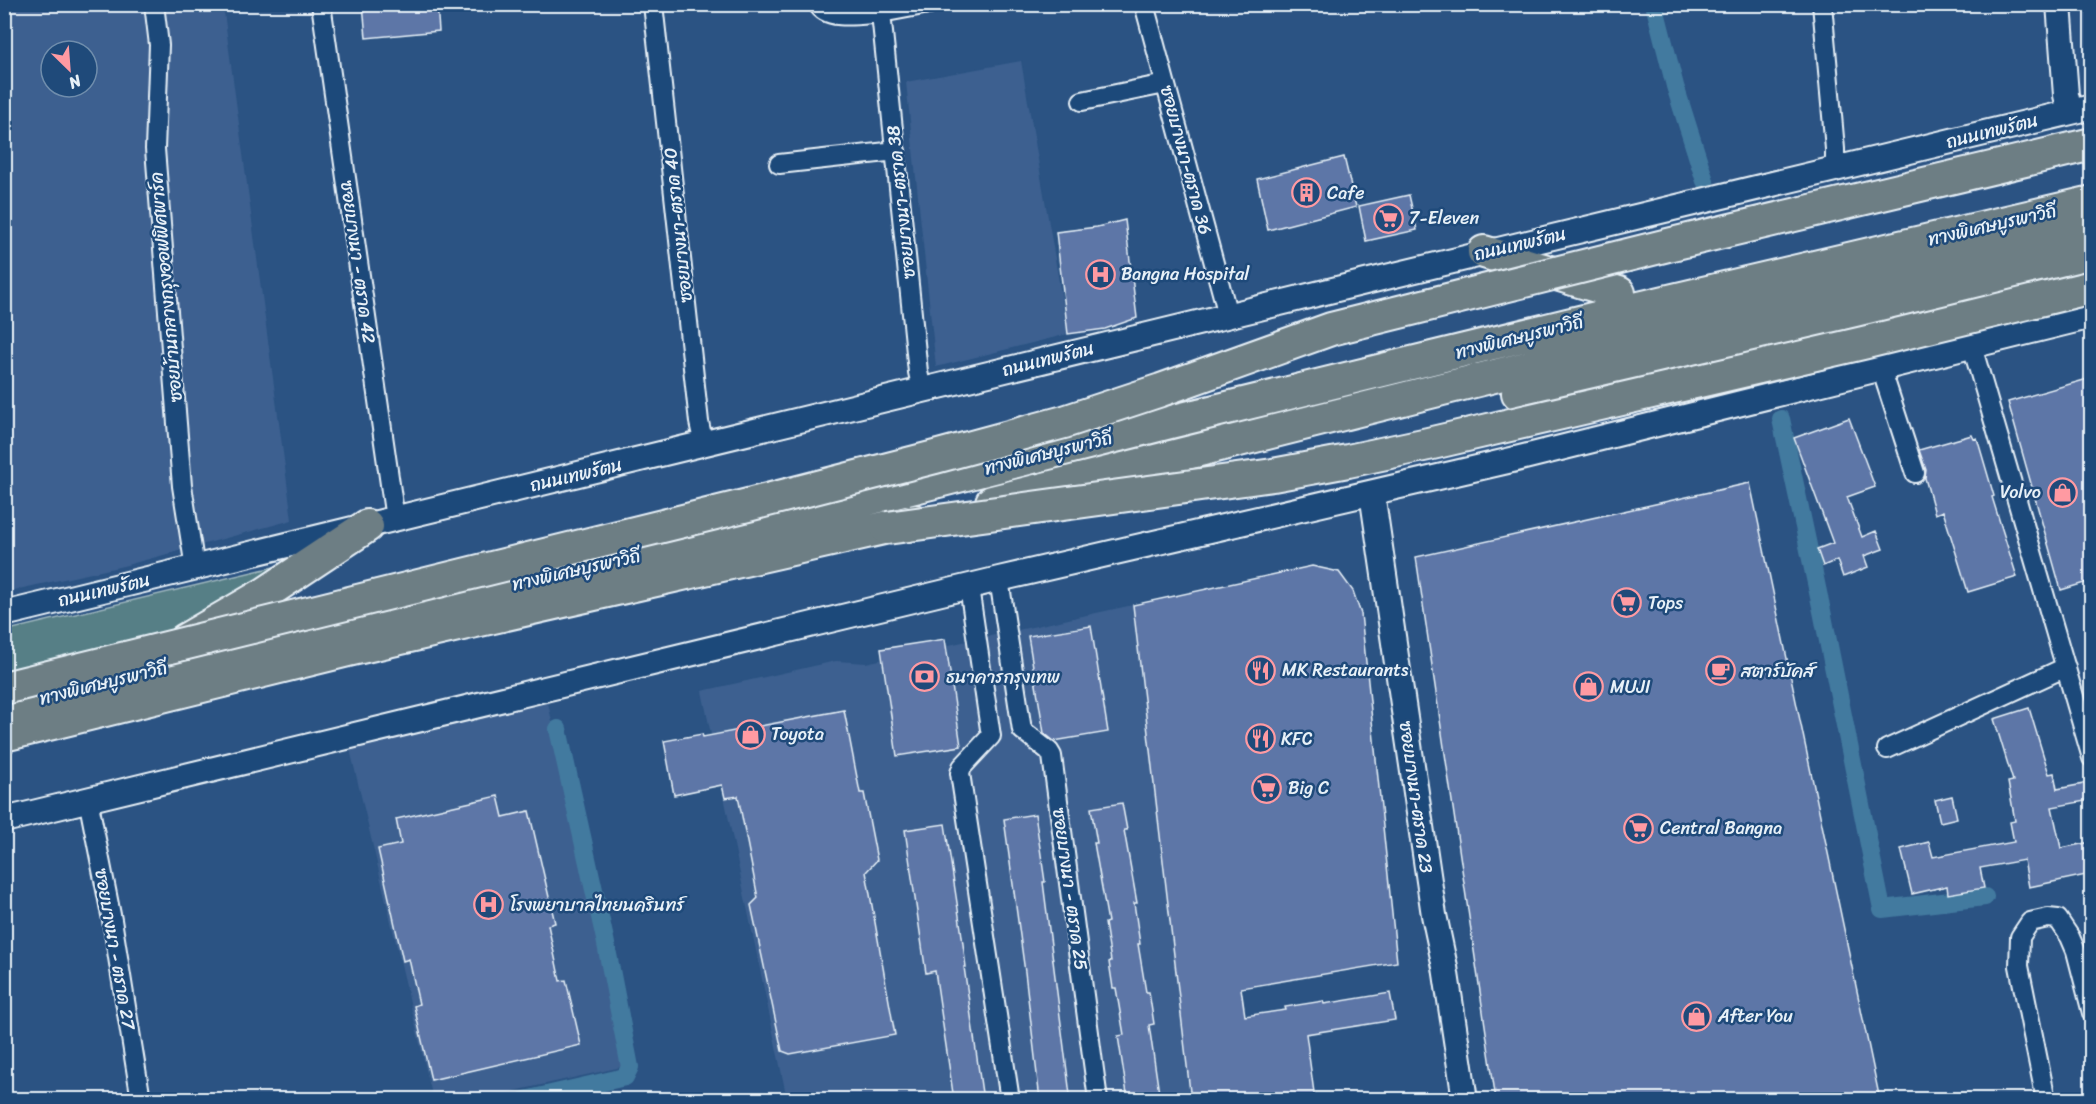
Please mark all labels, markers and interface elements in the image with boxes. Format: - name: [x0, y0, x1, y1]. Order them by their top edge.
- north arrow: [39, 39, 99, 99]
- text: N: [63, 66, 87, 98]
- street label: ซอยบางนา-ตราด 36: [1151, 82, 1221, 238]
- street label: ถนนเทพรัตน: [1943, 104, 2041, 158]
- street label: ซอยบางนา-ตราด 38: [877, 124, 925, 280]
- street label: ซอยบางนา-ตราด 40: [654, 146, 702, 304]
- street label: ซอยบ้านกลางกรุงออฟฟิศพาร์ค: [140, 171, 192, 403]
- building icon: Cafe: [1290, 177, 1322, 209]
- place label: Cafe: [1327, 177, 1365, 209]
- street label: ซอยบางนา - ตราด 42: [331, 178, 385, 346]
- street label: ทางพิเศษบูรพาวิถี: [1925, 194, 2061, 255]
- supermarket icon: 7-Eleven: [1372, 202, 1404, 234]
- place label: 7-Eleven: [1409, 202, 1480, 234]
- street label: ถนนเทพรัตน: [1471, 218, 1569, 270]
- hospital icon: Bangna Hospital: [1084, 258, 1116, 290]
- place label: Bangna Hospital: [1121, 258, 1250, 290]
- street label: ทางพิเศษบูรพาวิถี: [1452, 305, 1588, 368]
- street label: ถนนเทพรัตน: [999, 332, 1097, 386]
- street label: ทางพิเศษบูรพาวิถี: [981, 421, 1117, 484]
- street label: ถนนเทพรัตน: [527, 449, 625, 501]
- place label: Volvo: [2000, 476, 2041, 508]
- shop icon: Volvo: [2046, 476, 2078, 508]
- street label: ทางพิเศษบูรพาวิถี: [509, 539, 645, 600]
- street label: ถนนเทพรัตน: [55, 564, 153, 616]
- supermarket icon: Tops: [1611, 587, 1643, 619]
- place label: Tops: [1648, 587, 1684, 619]
- street label: ทางพิเศษบูรพาวิถี: [36, 651, 172, 714]
- restaurant icon: MK Restaurants: [1245, 654, 1277, 686]
- place label: MK Restaurants: [1282, 654, 1409, 686]
- cafe icon: สตาร์บัคส์: [1704, 655, 1736, 687]
- place label: สตาร์บัคส์: [1740, 655, 1818, 687]
- bank icon: ธนาคารกรุงเทพ: [909, 661, 941, 693]
- place label: ธนาคารกรุงเทพ: [946, 661, 1060, 693]
- shop icon: MUJI: [1573, 671, 1605, 703]
- place label: MUJI: [1610, 671, 1651, 703]
- shop icon: Toyota: [734, 718, 766, 750]
- place label: Toyota: [771, 718, 824, 750]
- street label: ซอยบางนา-ตราด 23: [1389, 719, 1443, 875]
- restaurant icon: KFC: [1244, 723, 1276, 755]
- place label: KFC: [1281, 723, 1313, 755]
- supermarket icon: Big C: [1251, 772, 1283, 804]
- place label: Big C: [1288, 772, 1329, 804]
- street label: ซอยบางนา - ตราด 25: [1043, 806, 1097, 972]
- supermarket icon: Central Bangna: [1623, 812, 1655, 844]
- place label: Central Bangna: [1660, 812, 1782, 844]
- street label: ซอยบางนา - ตราด 27: [85, 866, 145, 1034]
- hospital icon: โรงพยาบาลไทยนครินทร์: [473, 889, 505, 921]
- place label: โรงพยาบาลไทยนครินทร์: [510, 889, 687, 921]
- shop icon: After You: [1681, 1000, 1713, 1032]
- place label: After You: [1717, 1000, 1793, 1032]

